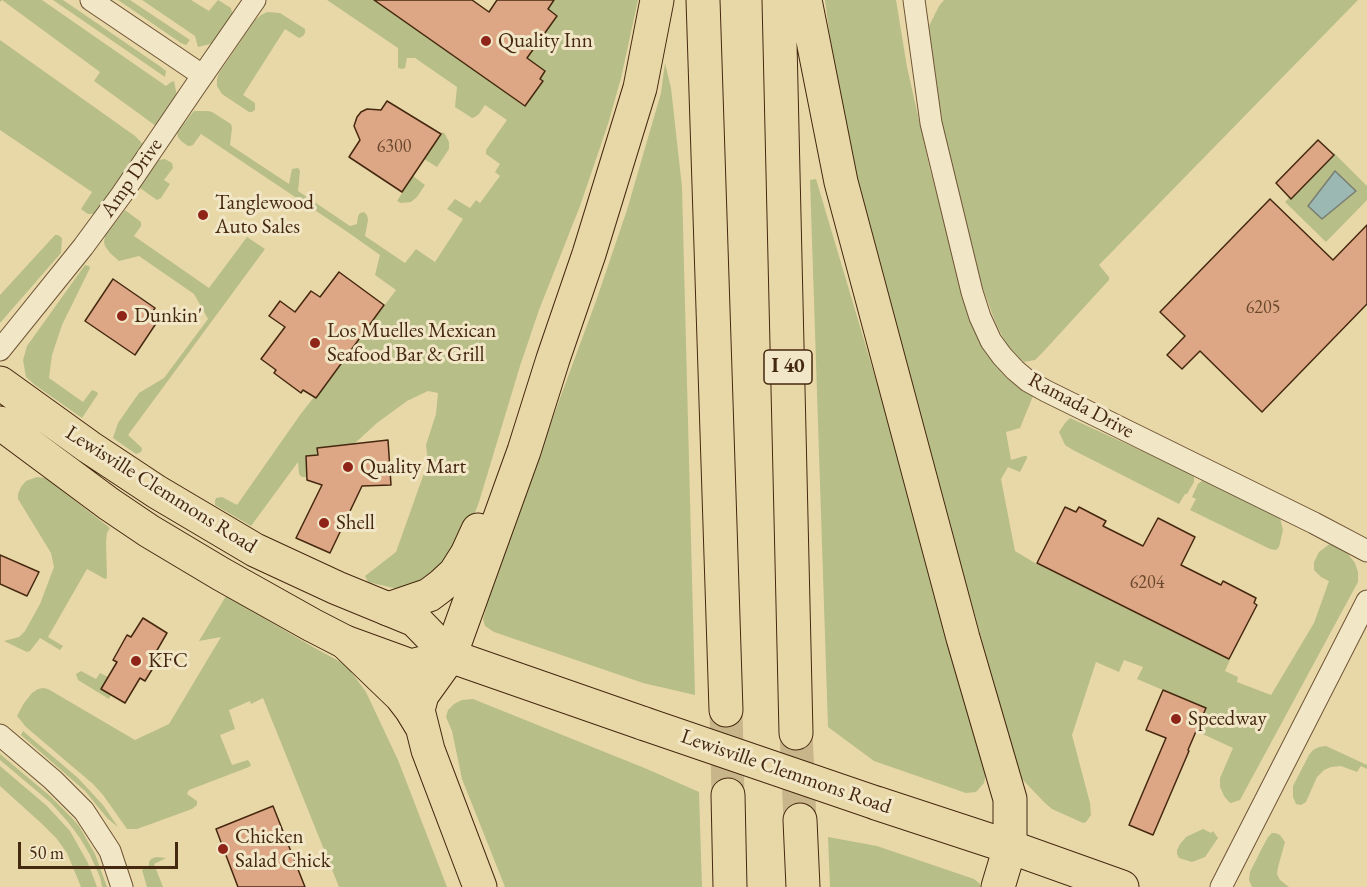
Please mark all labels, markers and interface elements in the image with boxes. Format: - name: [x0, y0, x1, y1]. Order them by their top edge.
- place label: Quality Inn: [498, 28, 593, 54]
- marker: Quality Inn: [479, 34, 493, 48]
- street label: Amp Drive: [96, 134, 168, 222]
- house number: 6300: [377, 136, 411, 158]
- place label: Tanglewood Auto Sales: [215, 190, 314, 240]
- marker: Tanglewood Auto Sales: [196, 208, 210, 222]
- house number: 6205: [1246, 297, 1280, 319]
- place label: Dunkin': [134, 303, 202, 329]
- marker: Dunkin': [115, 309, 129, 323]
- place label: Los Muelles Mexican Seafood Bar & Grill: [327, 318, 496, 368]
- marker: Los Muelles Mexican Seafood Bar & Grill: [308, 336, 322, 350]
- road number: I 40: [764, 350, 812, 384]
- street label: Ramada Drive: [1024, 368, 1138, 444]
- street label: Lewisville Clemmons Road: [61, 421, 261, 559]
- place label: Quality Mart: [360, 454, 466, 480]
- marker: Quality Mart: [341, 460, 355, 474]
- place label: Shell: [336, 510, 375, 536]
- marker: Shell: [317, 516, 331, 530]
- house number: 6204: [1130, 572, 1164, 594]
- place label: KFC: [148, 648, 188, 674]
- marker: KFC: [129, 654, 143, 668]
- place label: Speedway: [1188, 706, 1267, 732]
- marker: Speedway: [1169, 712, 1183, 726]
- street label: Lewisville Clemmons Road: [678, 724, 894, 820]
- place label: Chicken Salad Chick: [235, 824, 331, 874]
- scale bar: [21, 830, 182, 868]
- text: 50 m: [29, 841, 64, 864]
- marker: Chicken Salad Chick: [216, 842, 230, 856]

